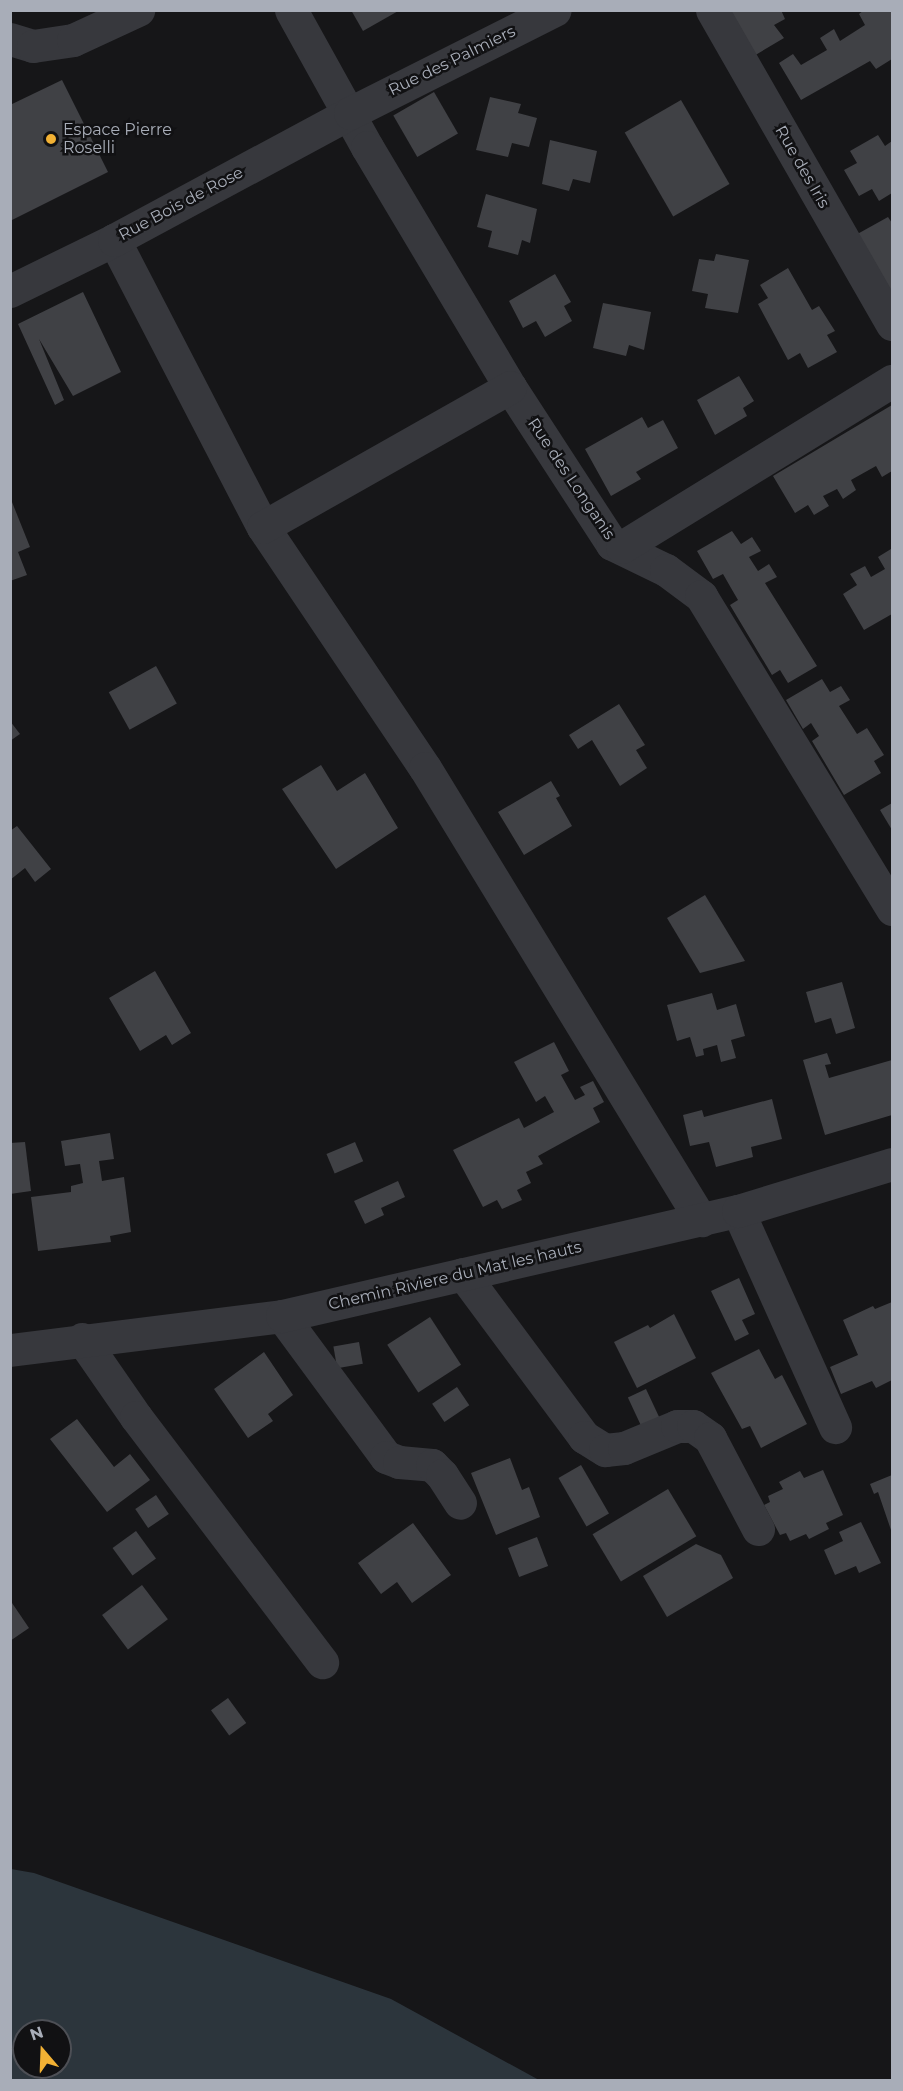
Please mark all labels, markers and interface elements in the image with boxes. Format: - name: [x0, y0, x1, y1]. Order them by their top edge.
- street label: Rue des Palmiers: [385, 22, 519, 100]
- place label: Espace Pierre Roselli: [63, 120, 172, 158]
- street label: Rue des Iris: [771, 122, 833, 212]
- marker: Espace Pierre Roselli: [44, 132, 58, 146]
- street label: Rue Bois de Rose: [115, 163, 247, 245]
- street label: Rue des Longanis: [523, 415, 619, 543]
- street label: Chemin Riviere du Mat les hauts: [327, 1237, 583, 1315]
- north arrow: [12, 2019, 72, 2079]
- text: N: [27, 2022, 46, 2044]

